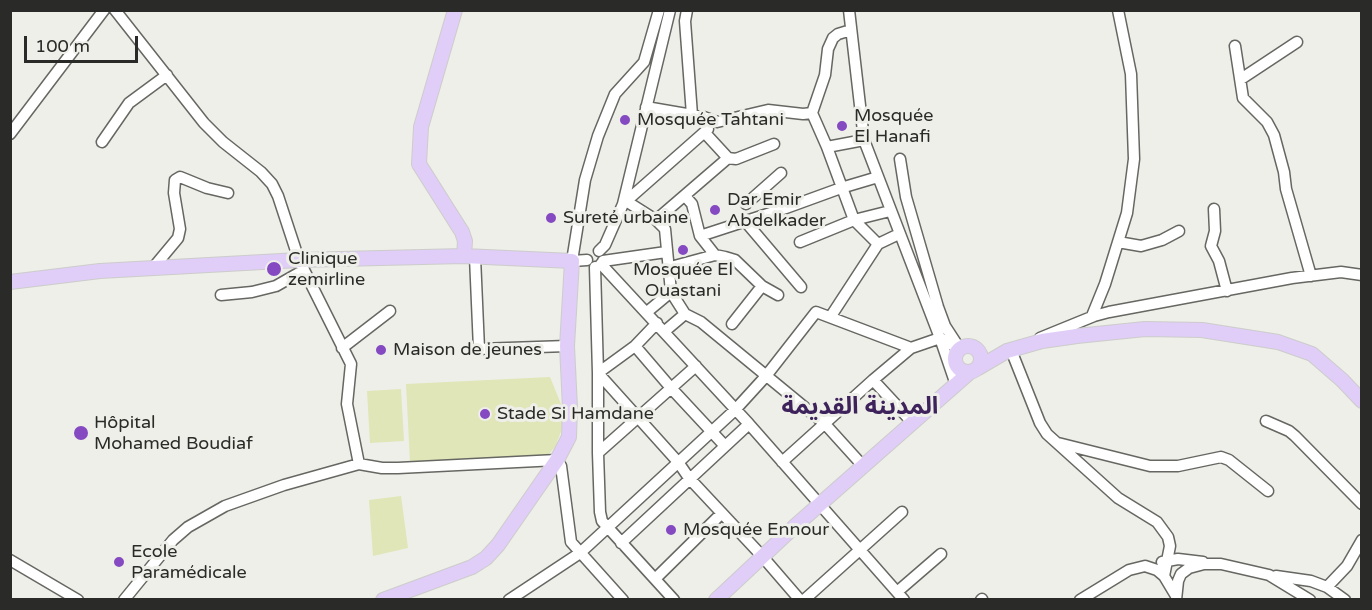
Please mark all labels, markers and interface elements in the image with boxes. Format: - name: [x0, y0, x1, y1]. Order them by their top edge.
- scale bar: [27, 24, 141, 62]
- text: 100 m: [35, 35, 90, 57]
- place label: Mosquée El Hanafi: [854, 105, 933, 148]
- place label: Mosquée Tahtani: [637, 109, 784, 131]
- marker: Mosquée Tahtani: [618, 113, 632, 127]
- marker: Mosquée El Hanafi: [835, 119, 849, 133]
- place label: Dar Emir Abdelkader: [727, 189, 826, 232]
- marker: Dar Emir Abdelkader: [708, 203, 722, 217]
- place label: Sureté urbaine: [563, 207, 688, 229]
- marker: Sureté urbaine: [544, 211, 558, 225]
- marker: Mosquée El Ouastani: [676, 243, 690, 257]
- place label: Clinique zemirline: [288, 248, 365, 290]
- place label: Mosquée El Ouastani: [633, 259, 733, 302]
- marker: Clinique zemirline: [265, 260, 283, 278]
- place label: Maison de jeunes: [393, 339, 542, 361]
- marker: Maison de jeunes: [374, 343, 388, 357]
- district label: المدينة القديمة: [782, 394, 938, 422]
- place label: Stade Si Hamdane: [497, 403, 654, 425]
- marker: Stade Si Hamdane: [478, 407, 492, 421]
- place label: Hôpital Mohamed Boudiaf: [94, 412, 253, 454]
- marker: Hôpital Mohamed Boudiaf: [72, 424, 90, 442]
- place label: Mosquée Ennour: [683, 519, 829, 541]
- marker: Mosquée Ennour: [664, 523, 678, 537]
- place label: Ecole Paramédicale: [131, 541, 247, 584]
- marker: Ecole Paramédicale: [112, 555, 126, 569]

